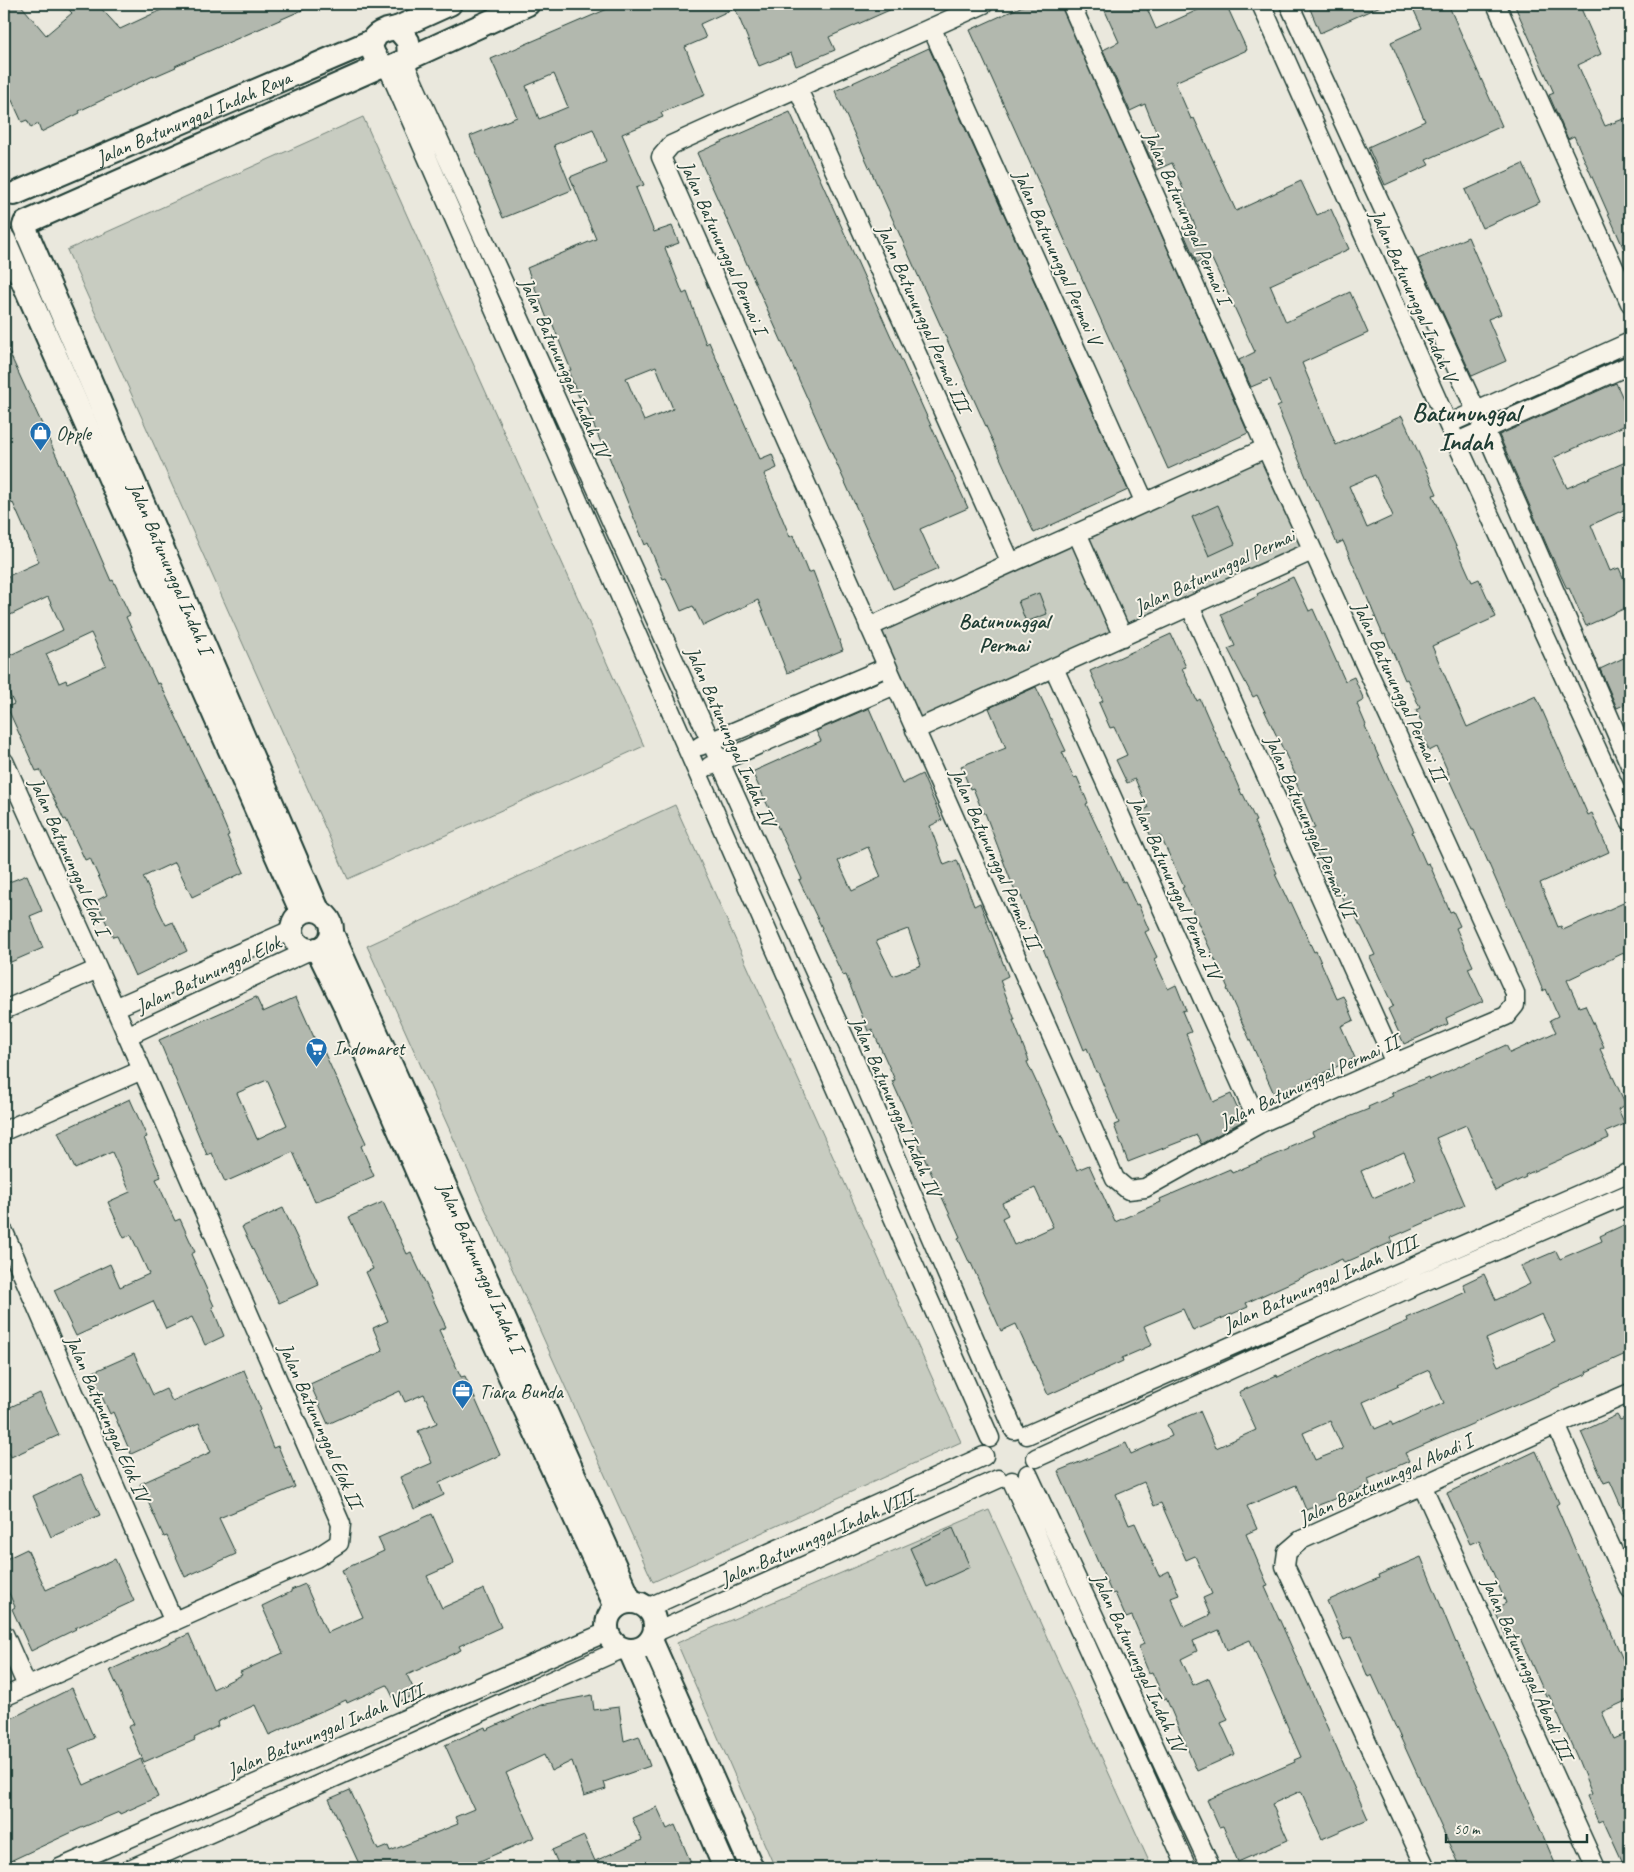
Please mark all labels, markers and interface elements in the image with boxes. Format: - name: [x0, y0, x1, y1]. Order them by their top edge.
- street label: Jalan Batununggal Indah Raya: [91, 64, 296, 171]
- street label: Jalan Batununggal Permai I: [1138, 126, 1239, 312]
- street label: Jalan Batununggal Permai I: [674, 156, 775, 342]
- street label: Jalan Batununggal Permai V: [1007, 165, 1109, 352]
- street label: Jalan Batununggal Indah V: [1364, 204, 1464, 389]
- street label: Jalan Batununggal Permai III: [870, 219, 978, 420]
- street label: Jalan Batununggal Indah IV: [513, 273, 617, 465]
- district label: Batununggal Indah: [1412, 397, 1524, 458]
- shop icon: Opple: [28, 421, 52, 452]
- place label: Opple: [56, 421, 93, 446]
- street label: Jalan Batununggal Indah I: [122, 478, 220, 661]
- street label: Jalan Batununggal Permai: [1129, 522, 1300, 620]
- street label: Jalan Batununggal Permai II: [1347, 597, 1454, 789]
- district label: Batununggal Permai: [959, 608, 1054, 658]
- street label: Jalan Batununggal Indah IV: [679, 642, 783, 834]
- street label: Jalan Batununggal Permai VI: [1259, 730, 1364, 926]
- street label: Jalan Batununggal Permai II: [944, 763, 1048, 956]
- street label: Jalan Batununggal Elok I: [23, 773, 117, 942]
- street label: Jalan Batununggal Permai IV: [1124, 791, 1229, 986]
- street label: Jalan Batununggal Elok: [131, 929, 286, 1019]
- street label: Jalan Batununggal Indah IV: [844, 1012, 948, 1204]
- street label: Jalan Batununggal Permai II: [1215, 1027, 1407, 1134]
- supermarket icon: Indomaret: [305, 1036, 329, 1067]
- place label: Indomaret: [333, 1036, 407, 1061]
- street label: Jalan Batununggal Indah I: [432, 1177, 531, 1360]
- street label: Jalan Batununggal Indah VIII: [1218, 1228, 1425, 1338]
- street label: Jalan Batununggal Elok IV: [59, 1330, 157, 1509]
- street label: Jalan Batununggal Elok II: [273, 1338, 370, 1515]
- office icon: Tiara Bunda: [451, 1379, 475, 1410]
- place label: Tiara Bunda: [479, 1379, 565, 1404]
- street label: Jalan Bantununggal Abadi I: [1293, 1426, 1480, 1531]
- street label: Jalan Batununggal Indah VIII: [715, 1482, 922, 1592]
- street label: Jalan Batununggal Indah IV: [1086, 1568, 1193, 1759]
- street label: Jalan Batununggal Abadi III: [1476, 1573, 1581, 1768]
- street label: Jalan Batununggal Indah VIII: [223, 1676, 430, 1783]
- scale bar: [1446, 1812, 1588, 1844]
- text: 50 m: [1454, 1820, 1481, 1839]

